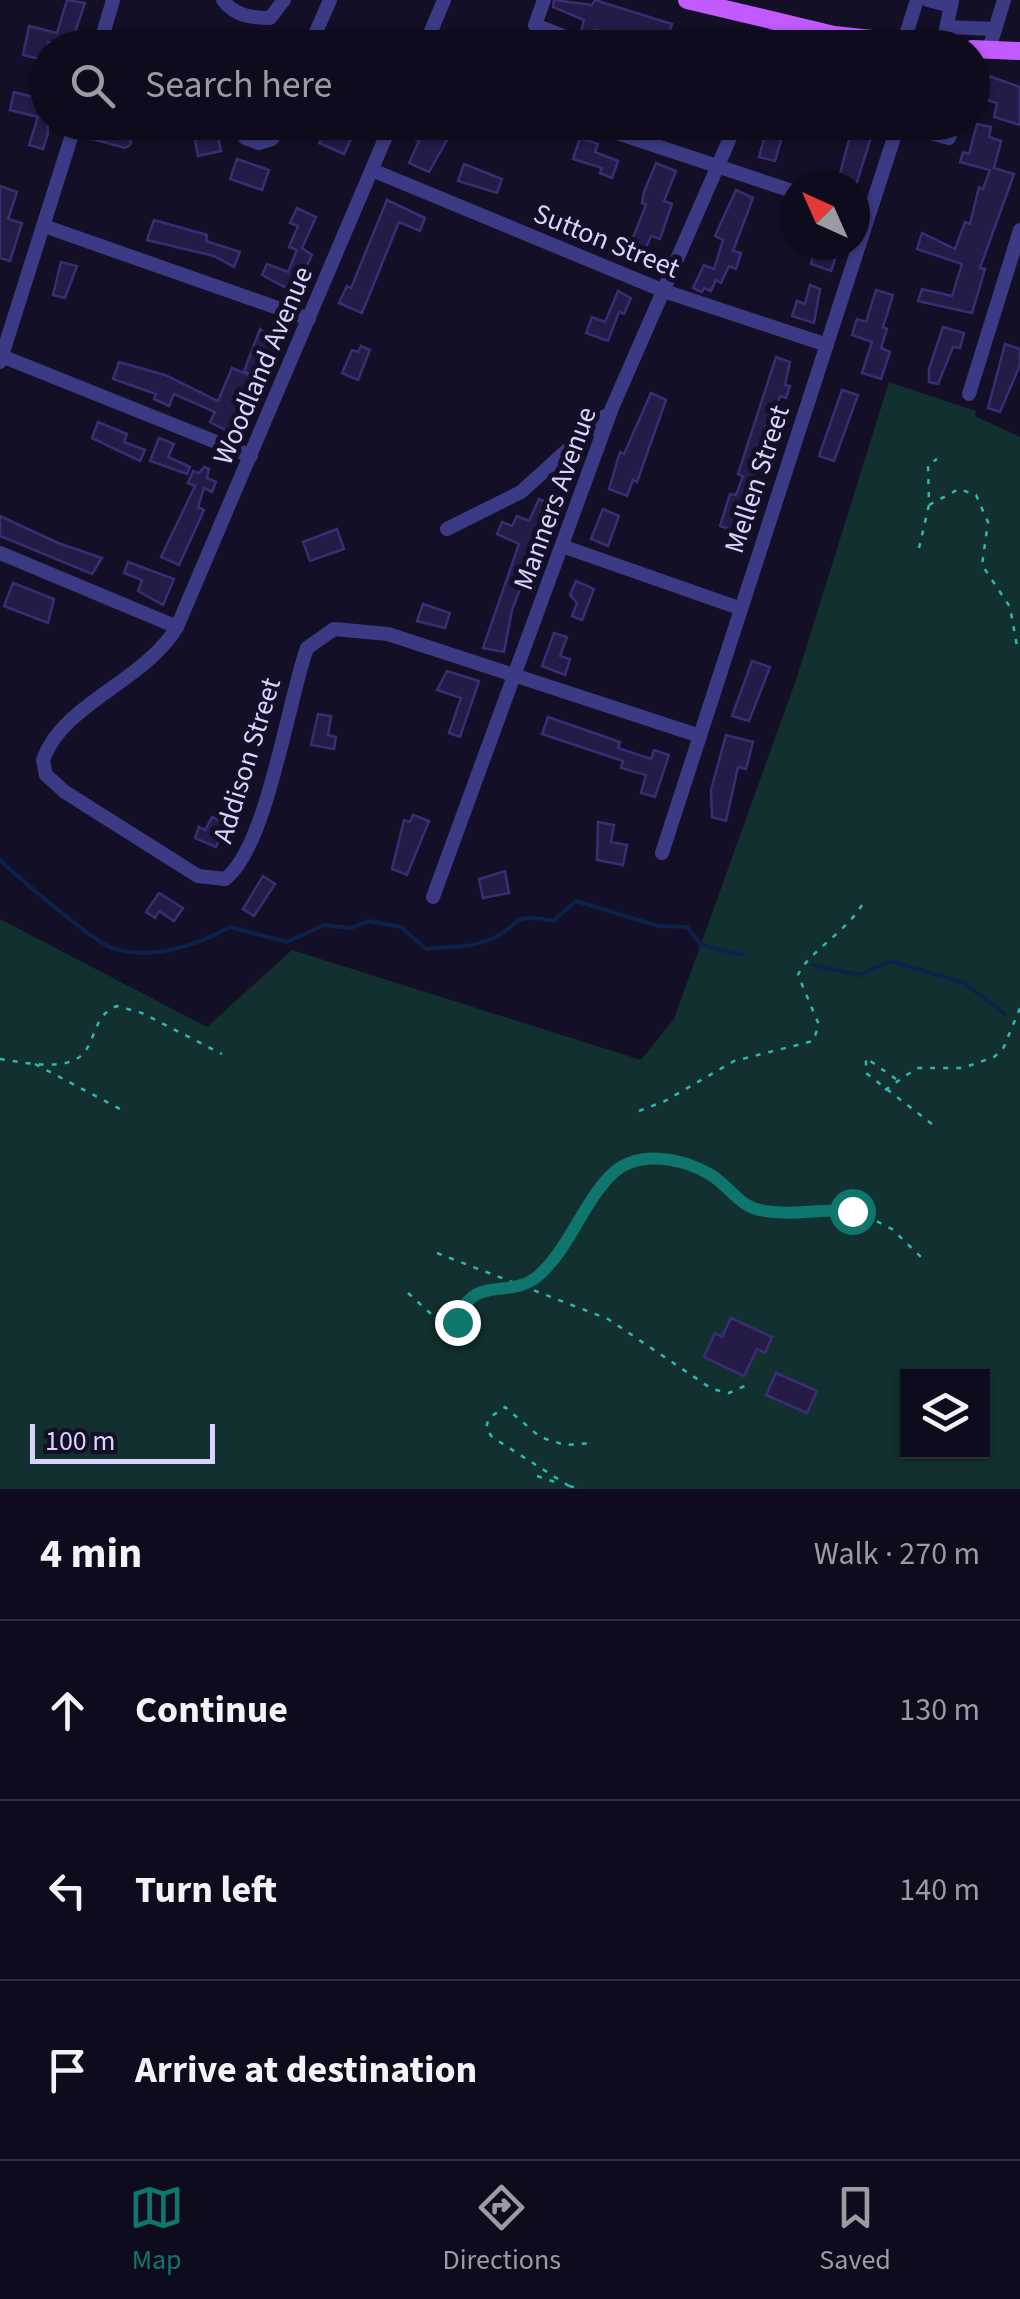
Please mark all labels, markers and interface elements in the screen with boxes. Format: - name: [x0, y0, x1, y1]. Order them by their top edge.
- search box: [30, 30, 990, 140]
- icon: search: [65, 58, 120, 113]
- text: Search here: [145, 58, 332, 112]
- north arrow: [780, 170, 870, 260]
- street label: Sutton Street: [528, 193, 686, 289]
- street label: Woodland Avenue: [203, 260, 323, 471]
- street label: Mellen Street: [714, 400, 800, 558]
- street label: Manners Avenue: [503, 401, 607, 596]
- street label: Addison Street: [203, 672, 291, 848]
- route start: [830, 1189, 876, 1235]
- route end: [435, 1300, 481, 1346]
- map controls: [900, 1369, 990, 1459]
- button: layers: [900, 1369, 990, 1459]
- scale bar: [30, 1419, 215, 1464]
- text: 100 m: [45, 1421, 116, 1461]
- text: 4 min: [40, 1524, 142, 1584]
- text: Walk · 270 m: [814, 1531, 980, 1577]
- icon: ahead: [40, 1683, 95, 1738]
- text: Continue: [135, 1683, 288, 1737]
- text: 130 m: [899, 1687, 980, 1733]
- icon: left: [40, 1863, 95, 1918]
- text: Turn left: [135, 1863, 277, 1917]
- text: 140 m: [899, 1867, 980, 1913]
- icon: arrive: [40, 2043, 95, 2098]
- text: Arrive at destination: [135, 2043, 477, 2097]
- tab: Map: [129, 2180, 184, 2280]
- tab: Directions: [443, 2180, 561, 2280]
- tab: Saved: [819, 2180, 891, 2280]

